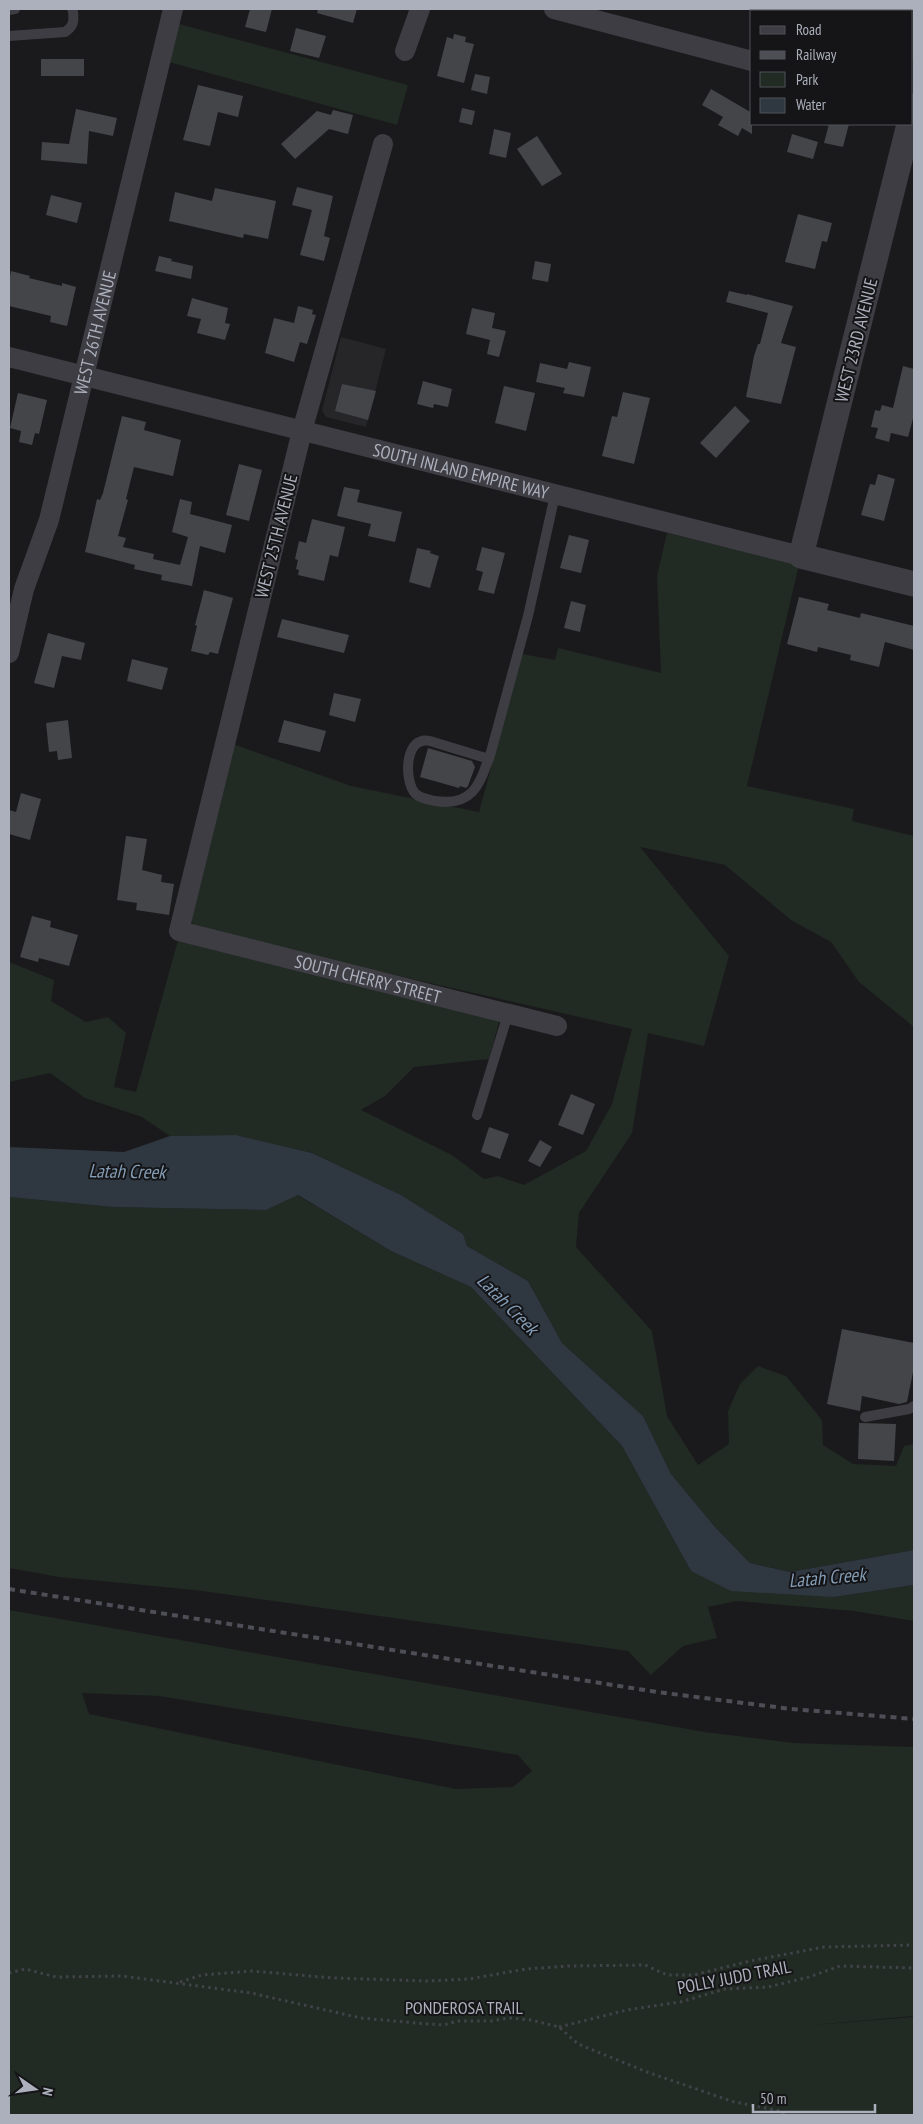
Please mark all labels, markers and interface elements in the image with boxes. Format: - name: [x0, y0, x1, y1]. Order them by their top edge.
- legend: [750, 10, 913, 125]
- text: Road: [796, 20, 822, 39]
- text: Railway: [796, 45, 837, 64]
- text: Park: [796, 70, 818, 89]
- text: Water: [796, 95, 827, 114]
- street label: WEST 26TH AVENUE: [68, 268, 121, 397]
- street label: WEST 23RD AVENUE: [829, 276, 883, 404]
- street label: SOUTH INLAND EMPIRE WAY: [371, 437, 552, 504]
- street label: WEST 25TH AVENUE: [250, 472, 302, 600]
- street label: SOUTH CHERRY STREET: [292, 949, 444, 1008]
- water label: Latah Creek: [88, 1158, 168, 1184]
- water label: Latah Creek: [472, 1268, 546, 1342]
- water label: Latah Creek: [788, 1561, 869, 1592]
- street label: POLLY JUDD TRAIL: [675, 1955, 793, 1999]
- street label: PONDEROSA TRAIL: [405, 1996, 524, 2019]
- north arrow: [10, 2064, 60, 2114]
- scale bar: [753, 2082, 876, 2114]
- text: N: [38, 2086, 57, 2098]
- text: 50 m: [760, 2089, 786, 2108]

